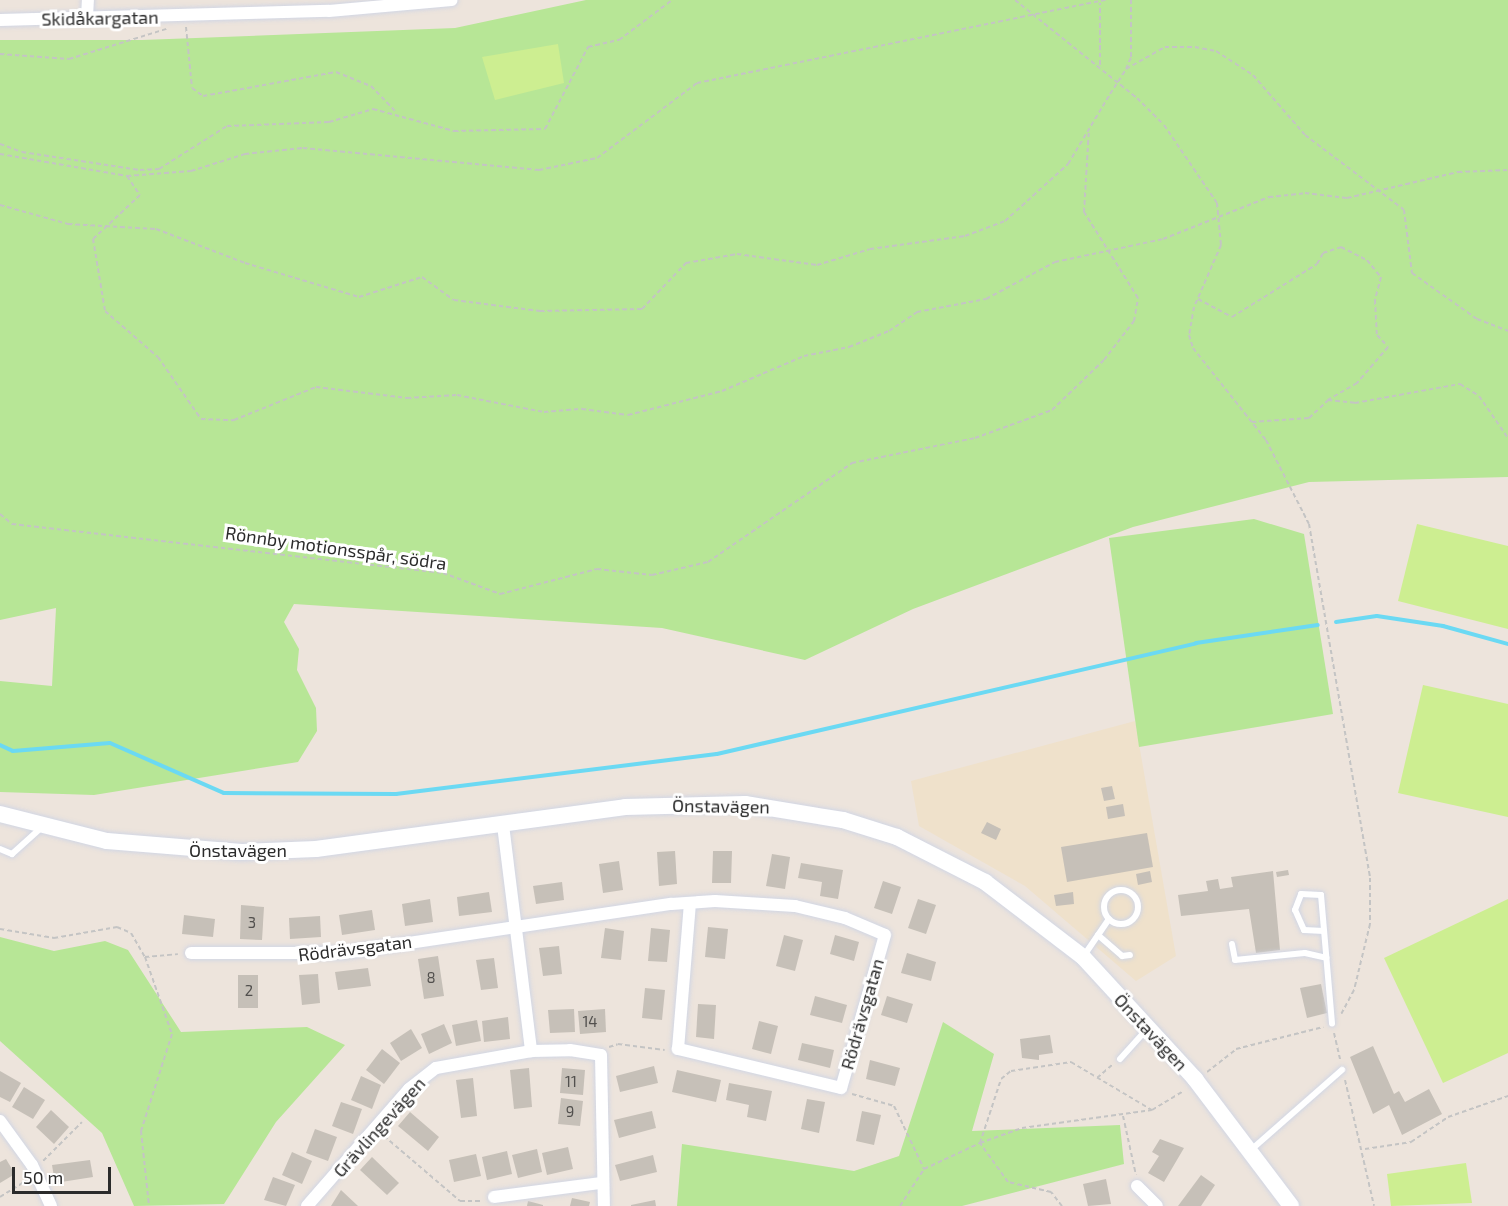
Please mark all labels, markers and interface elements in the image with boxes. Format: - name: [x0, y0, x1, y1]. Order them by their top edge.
- street label: Skidåkargatan: [41, 6, 159, 30]
- street label: Rönnby motionsspår, södra: [224, 522, 448, 574]
- street label: Önstavägen: [672, 794, 770, 818]
- street label: Önstavägen: [189, 839, 287, 861]
- house number: 3: [248, 914, 256, 932]
- street label: Rödrävsgatan: [297, 930, 413, 966]
- street label: Rödrävsgatan: [836, 956, 888, 1072]
- house number: 8: [426, 969, 436, 987]
- house number: 2: [245, 982, 253, 1000]
- street label: Önstavägen: [1110, 989, 1192, 1075]
- house number: 14: [582, 1013, 598, 1031]
- street label: Grävlingevägen: [328, 1073, 430, 1181]
- house number: 11: [565, 1073, 577, 1091]
- house number: 9: [566, 1103, 574, 1121]
- scale bar: [15, 1155, 114, 1193]
- text: 50 m: [23, 1166, 63, 1188]

